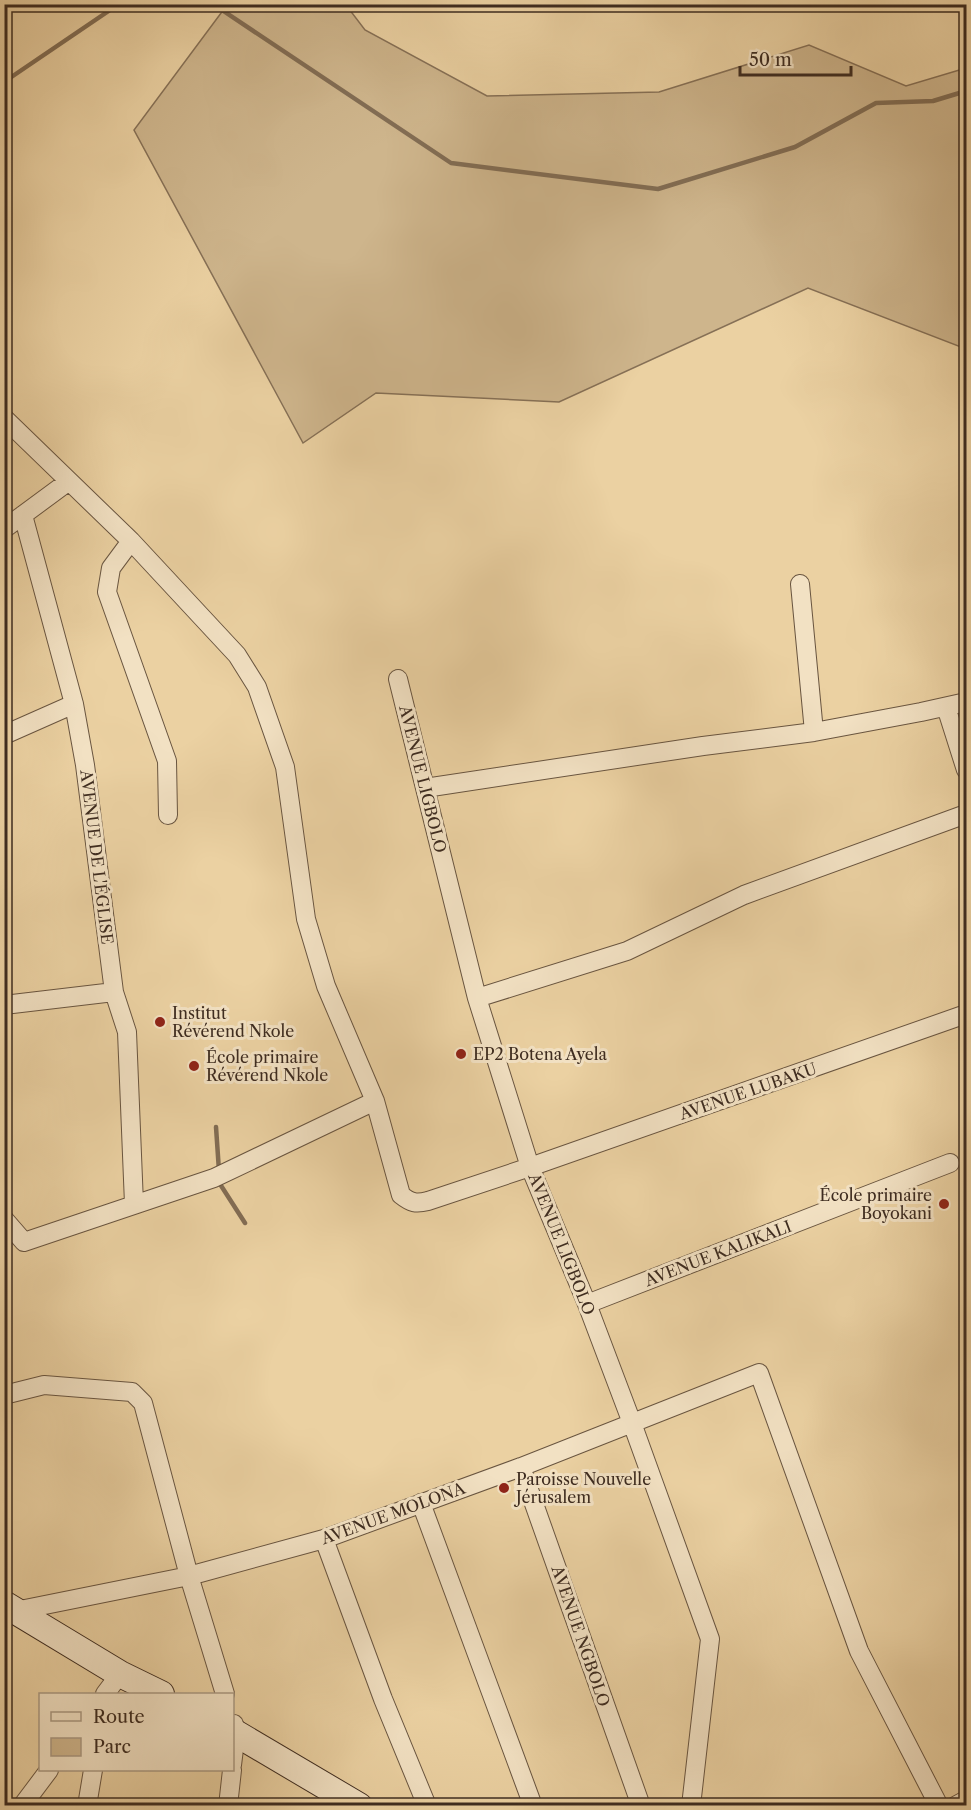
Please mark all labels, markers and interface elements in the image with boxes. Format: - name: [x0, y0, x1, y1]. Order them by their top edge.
- scale bar: [740, 39, 851, 77]
- text: 50 m: [749, 49, 792, 71]
- street label: AVENUE LIGBOLO: [395, 702, 451, 855]
- street label: AVENUE DE L'ÉGLISE: [76, 768, 118, 945]
- place label: Institut Révérend Nkole: [172, 1003, 294, 1041]
- marker: Institut Révérend Nkole: [153, 1015, 167, 1029]
- place label: EP2 Botena Ayela: [473, 1044, 608, 1064]
- place label: École primaire Révérend Nkole: [206, 1047, 328, 1085]
- marker: EP2 Botena Ayela: [454, 1047, 468, 1061]
- street label: AVENUE LUBAKU: [676, 1058, 819, 1124]
- marker: École primaire Révérend Nkole: [187, 1059, 201, 1073]
- street label: AVENUE LIGBOLO: [524, 1169, 600, 1318]
- place label: École primaire Boyokani: [820, 1185, 932, 1223]
- marker: École primaire Boyokani: [937, 1197, 951, 1211]
- street label: AVENUE KALIKALI: [641, 1216, 794, 1291]
- place label: Paroisse Nouvelle Jérusalem: [513, 1469, 651, 1507]
- street label: AVENUE MOLONA: [317, 1477, 469, 1549]
- marker: Paroisse Nouvelle Jérusalem: [497, 1481, 511, 1495]
- street label: AVENUE NGBOLO: [547, 1562, 615, 1709]
- legend: [39, 1693, 234, 1771]
- text: Route: [93, 1706, 145, 1728]
- text: Parc: [93, 1736, 131, 1758]

